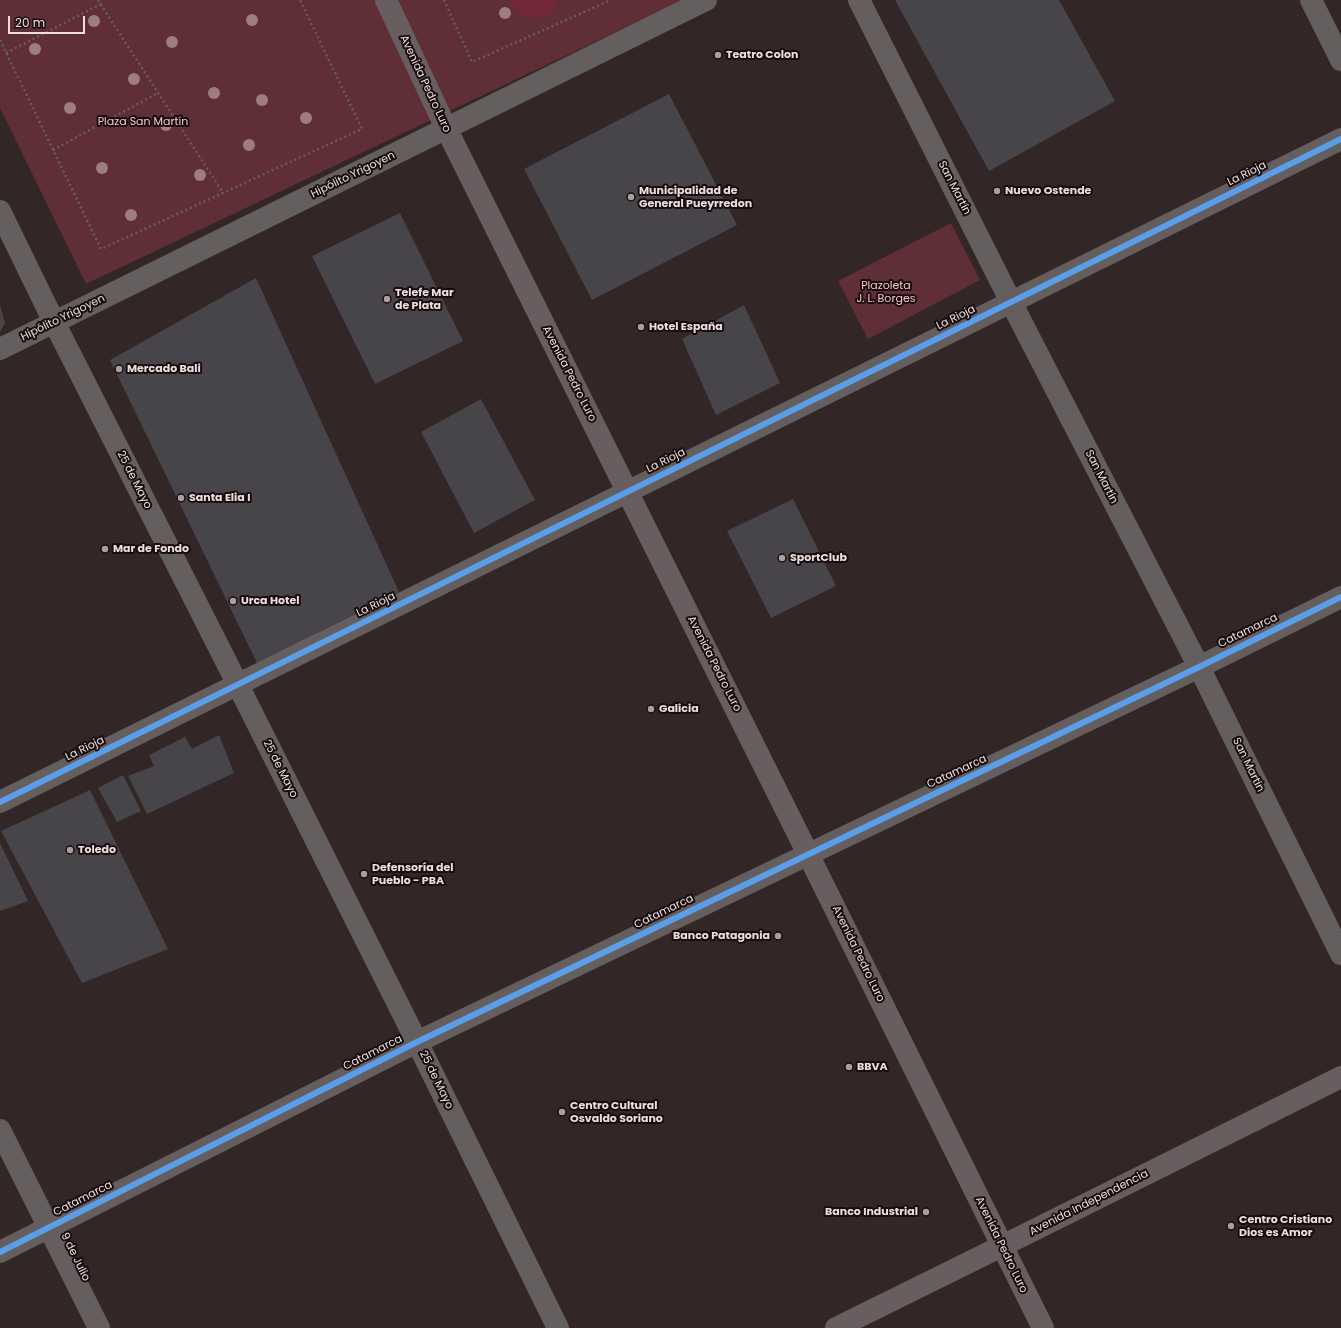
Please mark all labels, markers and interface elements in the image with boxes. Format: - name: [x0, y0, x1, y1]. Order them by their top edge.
- scale bar: [10, 8, 87, 34]
- text: 20 m: [15, 14, 45, 31]
- street label: Avenida Pedro Luro: [397, 33, 453, 135]
- place label: Teatro Colon: [726, 48, 798, 62]
- marker: Teatro Colon: [713, 50, 723, 60]
- park label: Plaza San Martín: [98, 115, 188, 129]
- street label: Hipólito Yrigoyen: [309, 149, 397, 201]
- street label: San Martín: [935, 159, 973, 217]
- street label: La Rioja: [1225, 159, 1269, 189]
- place label: Municipalidad de General Pueyrredon: [639, 184, 752, 210]
- place label: Nuevo Ostende: [1005, 184, 1091, 198]
- marker: Nuevo Ostende: [992, 186, 1002, 196]
- marker: Municipalidad de General Pueyrredon: [626, 192, 636, 202]
- park label: Plazoleta J. L. Borges: [857, 279, 915, 305]
- place label: Telefe Mar de Plata: [395, 286, 454, 312]
- street label: Hipólito Yrigoyen: [19, 292, 107, 344]
- marker: Telefe Mar de Plata: [382, 294, 392, 304]
- street label: La Rioja: [934, 303, 978, 333]
- place label: Hotel España: [649, 320, 723, 334]
- marker: Hotel España: [636, 322, 646, 332]
- street label: Avenida Pedro Luro: [539, 324, 599, 424]
- place label: Mercado Bali: [127, 362, 201, 376]
- marker: Mercado Bali: [114, 364, 124, 374]
- street label: La Rioja: [644, 446, 688, 476]
- street label: San Martín: [1082, 448, 1120, 506]
- street label: 25 de Mayo: [114, 449, 154, 511]
- place label: Santa Elia I: [189, 491, 250, 505]
- marker: Santa Elia I: [176, 493, 186, 503]
- place label: Mar de Fondo: [113, 542, 189, 556]
- marker: Mar de Fondo: [100, 544, 110, 554]
- place label: SportClub: [790, 551, 847, 565]
- marker: SportClub: [777, 553, 787, 563]
- street label: La Rioja: [354, 590, 398, 620]
- place label: Urca Hotel: [241, 594, 299, 608]
- marker: Urca Hotel: [228, 596, 238, 606]
- street label: Catamarca: [1216, 611, 1280, 651]
- street label: Avenida Pedro Luro: [684, 614, 744, 714]
- place label: Galicia: [659, 702, 699, 716]
- marker: Galicia: [646, 704, 656, 714]
- street label: La Rioja: [63, 734, 107, 764]
- street label: San Martín: [1229, 736, 1267, 794]
- street label: 25 de Mayo: [260, 738, 300, 800]
- street label: Catamarca: [925, 752, 989, 792]
- place label: Toledo: [78, 843, 116, 857]
- marker: Toledo: [65, 845, 75, 855]
- place label: Defensoría del Pueblo - PBA: [372, 861, 454, 887]
- marker: Defensoría del Pueblo - PBA: [359, 869, 369, 879]
- street label: Catamarca: [632, 892, 696, 932]
- street label: Avenida Pedro Luro: [829, 904, 887, 1004]
- place label: Banco Patagonia: [673, 929, 770, 943]
- marker: Banco Patagonia: [773, 931, 783, 941]
- street label: Catamarca: [341, 1033, 405, 1073]
- street label: 25 de Mayo: [416, 1049, 456, 1111]
- place label: BBVA: [857, 1060, 888, 1074]
- marker: BBVA: [844, 1062, 854, 1072]
- place label: Centro Cultural Osvaldo Soriano: [570, 1099, 663, 1125]
- marker: Centro Cultural Osvaldo Soriano: [557, 1107, 567, 1117]
- street label: Avenida Independencia: [1027, 1167, 1151, 1239]
- street label: Catamarca: [51, 1179, 115, 1219]
- street label: Avenida Pedro Luro: [972, 1195, 1030, 1295]
- place label: Banco Industrial: [825, 1205, 918, 1219]
- marker: Banco Industrial: [921, 1207, 931, 1217]
- place label: Centro Cristiano Dios es Amor: [1239, 1213, 1332, 1239]
- marker: Centro Cristiano Dios es Amor: [1226, 1221, 1236, 1231]
- street label: 9 de Julio: [58, 1231, 92, 1283]

